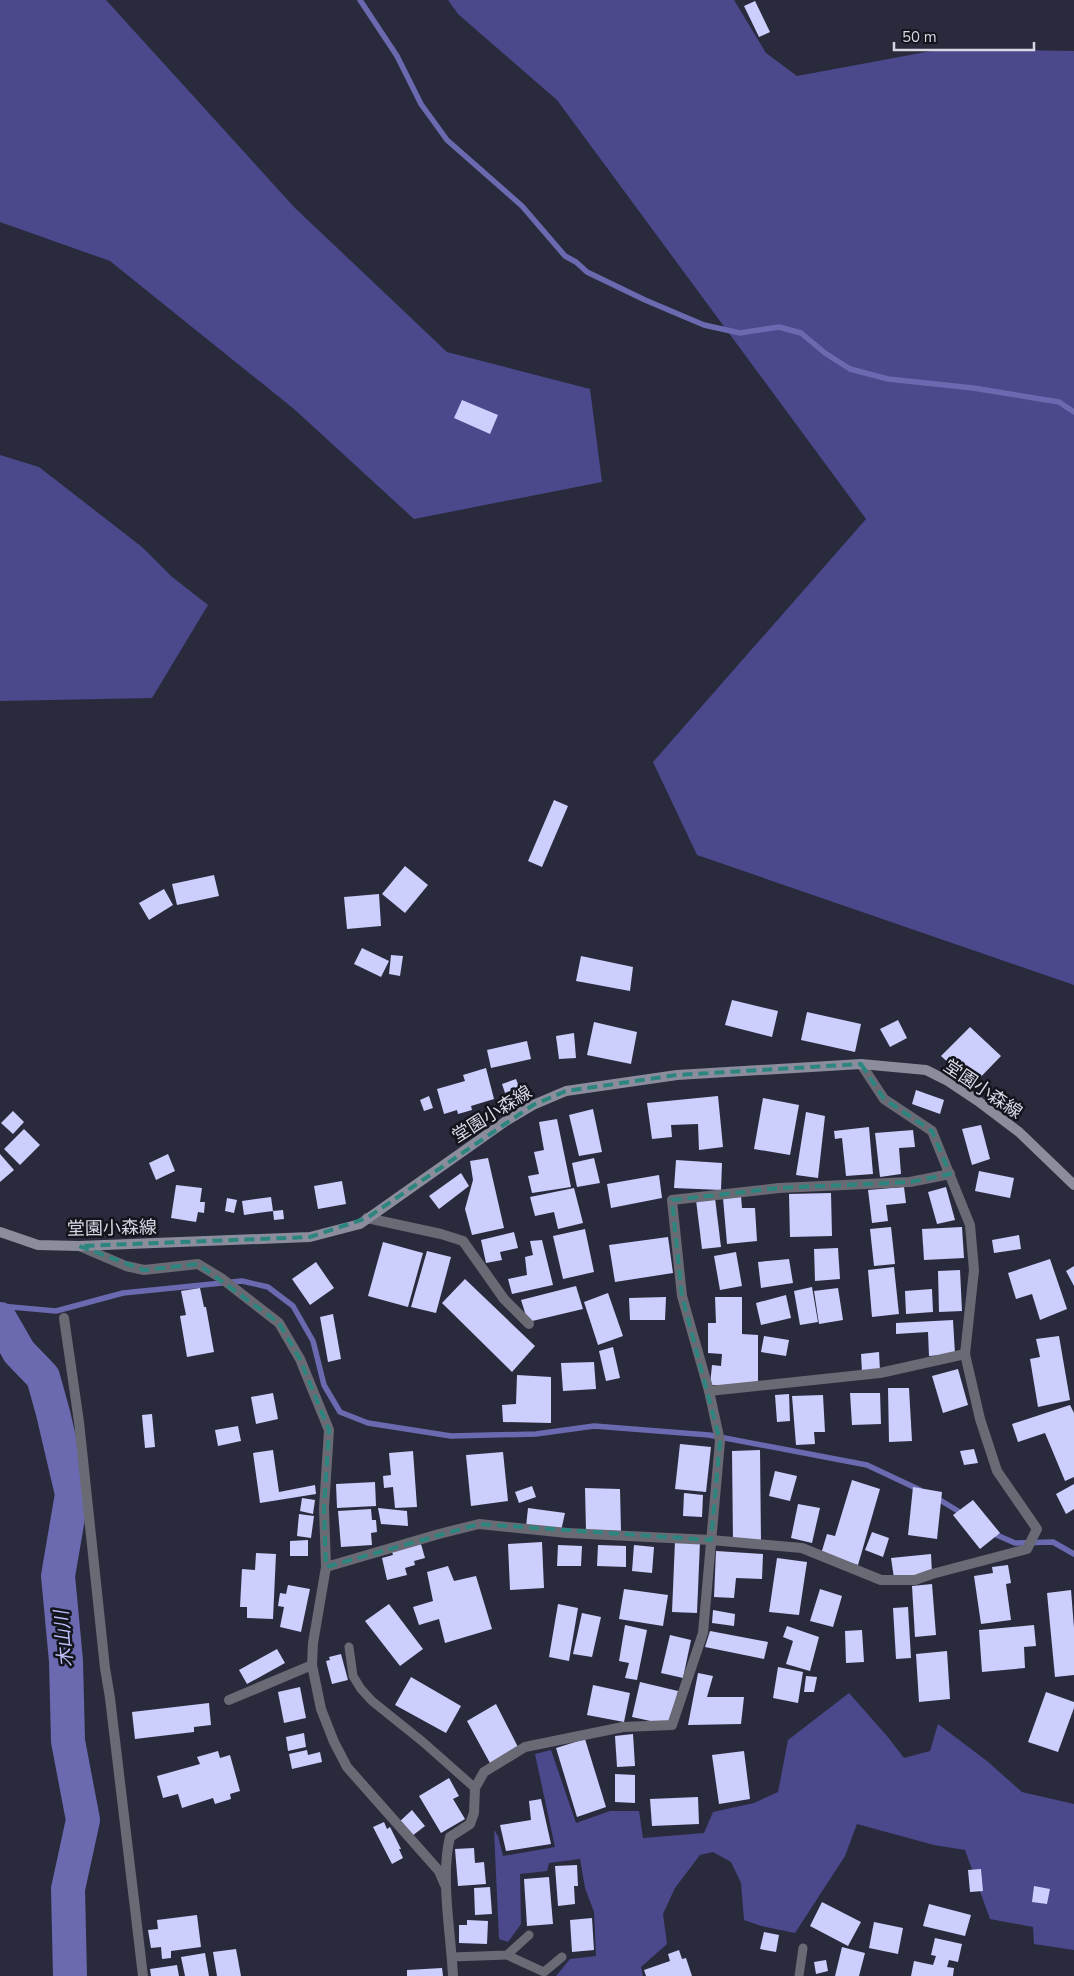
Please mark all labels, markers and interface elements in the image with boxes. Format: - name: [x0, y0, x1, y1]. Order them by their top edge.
- scale bar: [894, 20, 1034, 52]
- text: 50 m: [902, 27, 937, 47]
- street label: 堂園小森線: [939, 1054, 1027, 1124]
- street label: 堂園小森線: [447, 1080, 537, 1148]
- street label: 堂園小森線: [67, 1215, 157, 1241]
- water label: 木山川: [48, 1607, 79, 1668]

